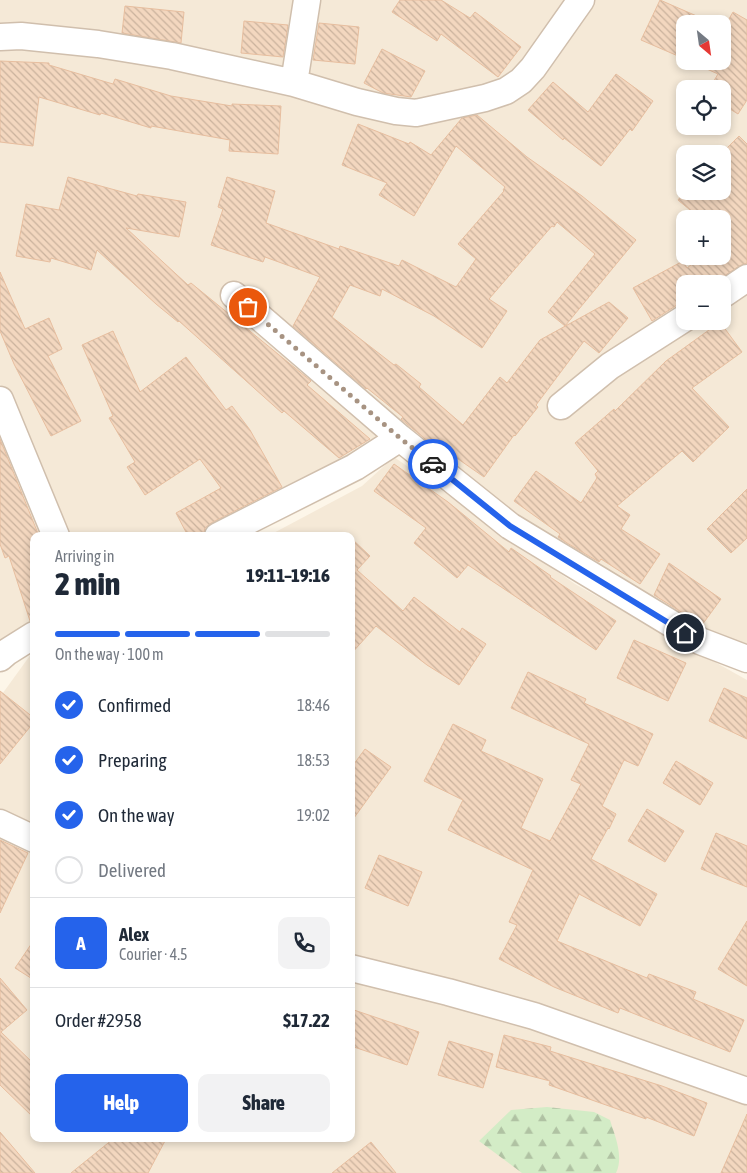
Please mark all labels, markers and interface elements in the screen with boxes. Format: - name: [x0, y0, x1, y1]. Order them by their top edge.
- north arrow: [676, 15, 731, 70]
- map controls: [676, 15, 731, 330]
- button: locate: [676, 80, 731, 135]
- button: layers: [676, 145, 731, 200]
- button: +: [676, 210, 731, 265]
- button: −: [676, 275, 731, 330]
- pin: [227, 286, 269, 328]
- icon: bag: [234, 293, 262, 321]
- courier: [408, 439, 458, 489]
- icon: car: [419, 450, 447, 478]
- text: Arriving in: [55, 547, 115, 565]
- text: 19:11–19:16: [246, 564, 330, 586]
- text: 2 min: [55, 565, 120, 602]
- pin: [664, 612, 706, 654]
- icon: home: [671, 619, 699, 647]
- text: On the way · 100 m: [55, 645, 164, 663]
- icon: check: [55, 691, 83, 719]
- text: Confirmed: [98, 694, 171, 716]
- text: 18:46: [297, 696, 330, 714]
- icon: check: [55, 746, 83, 774]
- text: Preparing: [98, 749, 167, 771]
- text: 18:53: [297, 751, 330, 769]
- icon: check: [55, 801, 83, 829]
- text: On the way: [98, 804, 175, 826]
- text: 19:02: [297, 806, 330, 824]
- text: Delivered: [98, 859, 166, 881]
- button: phone: [278, 917, 330, 969]
- text: Alex: [119, 923, 149, 945]
- text: A: [76, 932, 86, 954]
- text: Courier · 4.5: [119, 945, 188, 963]
- text: Order #2958: [55, 1009, 142, 1031]
- text: $17.22: [283, 1009, 330, 1031]
- button: Help: [55, 1074, 188, 1132]
- button: Share: [198, 1074, 330, 1132]

